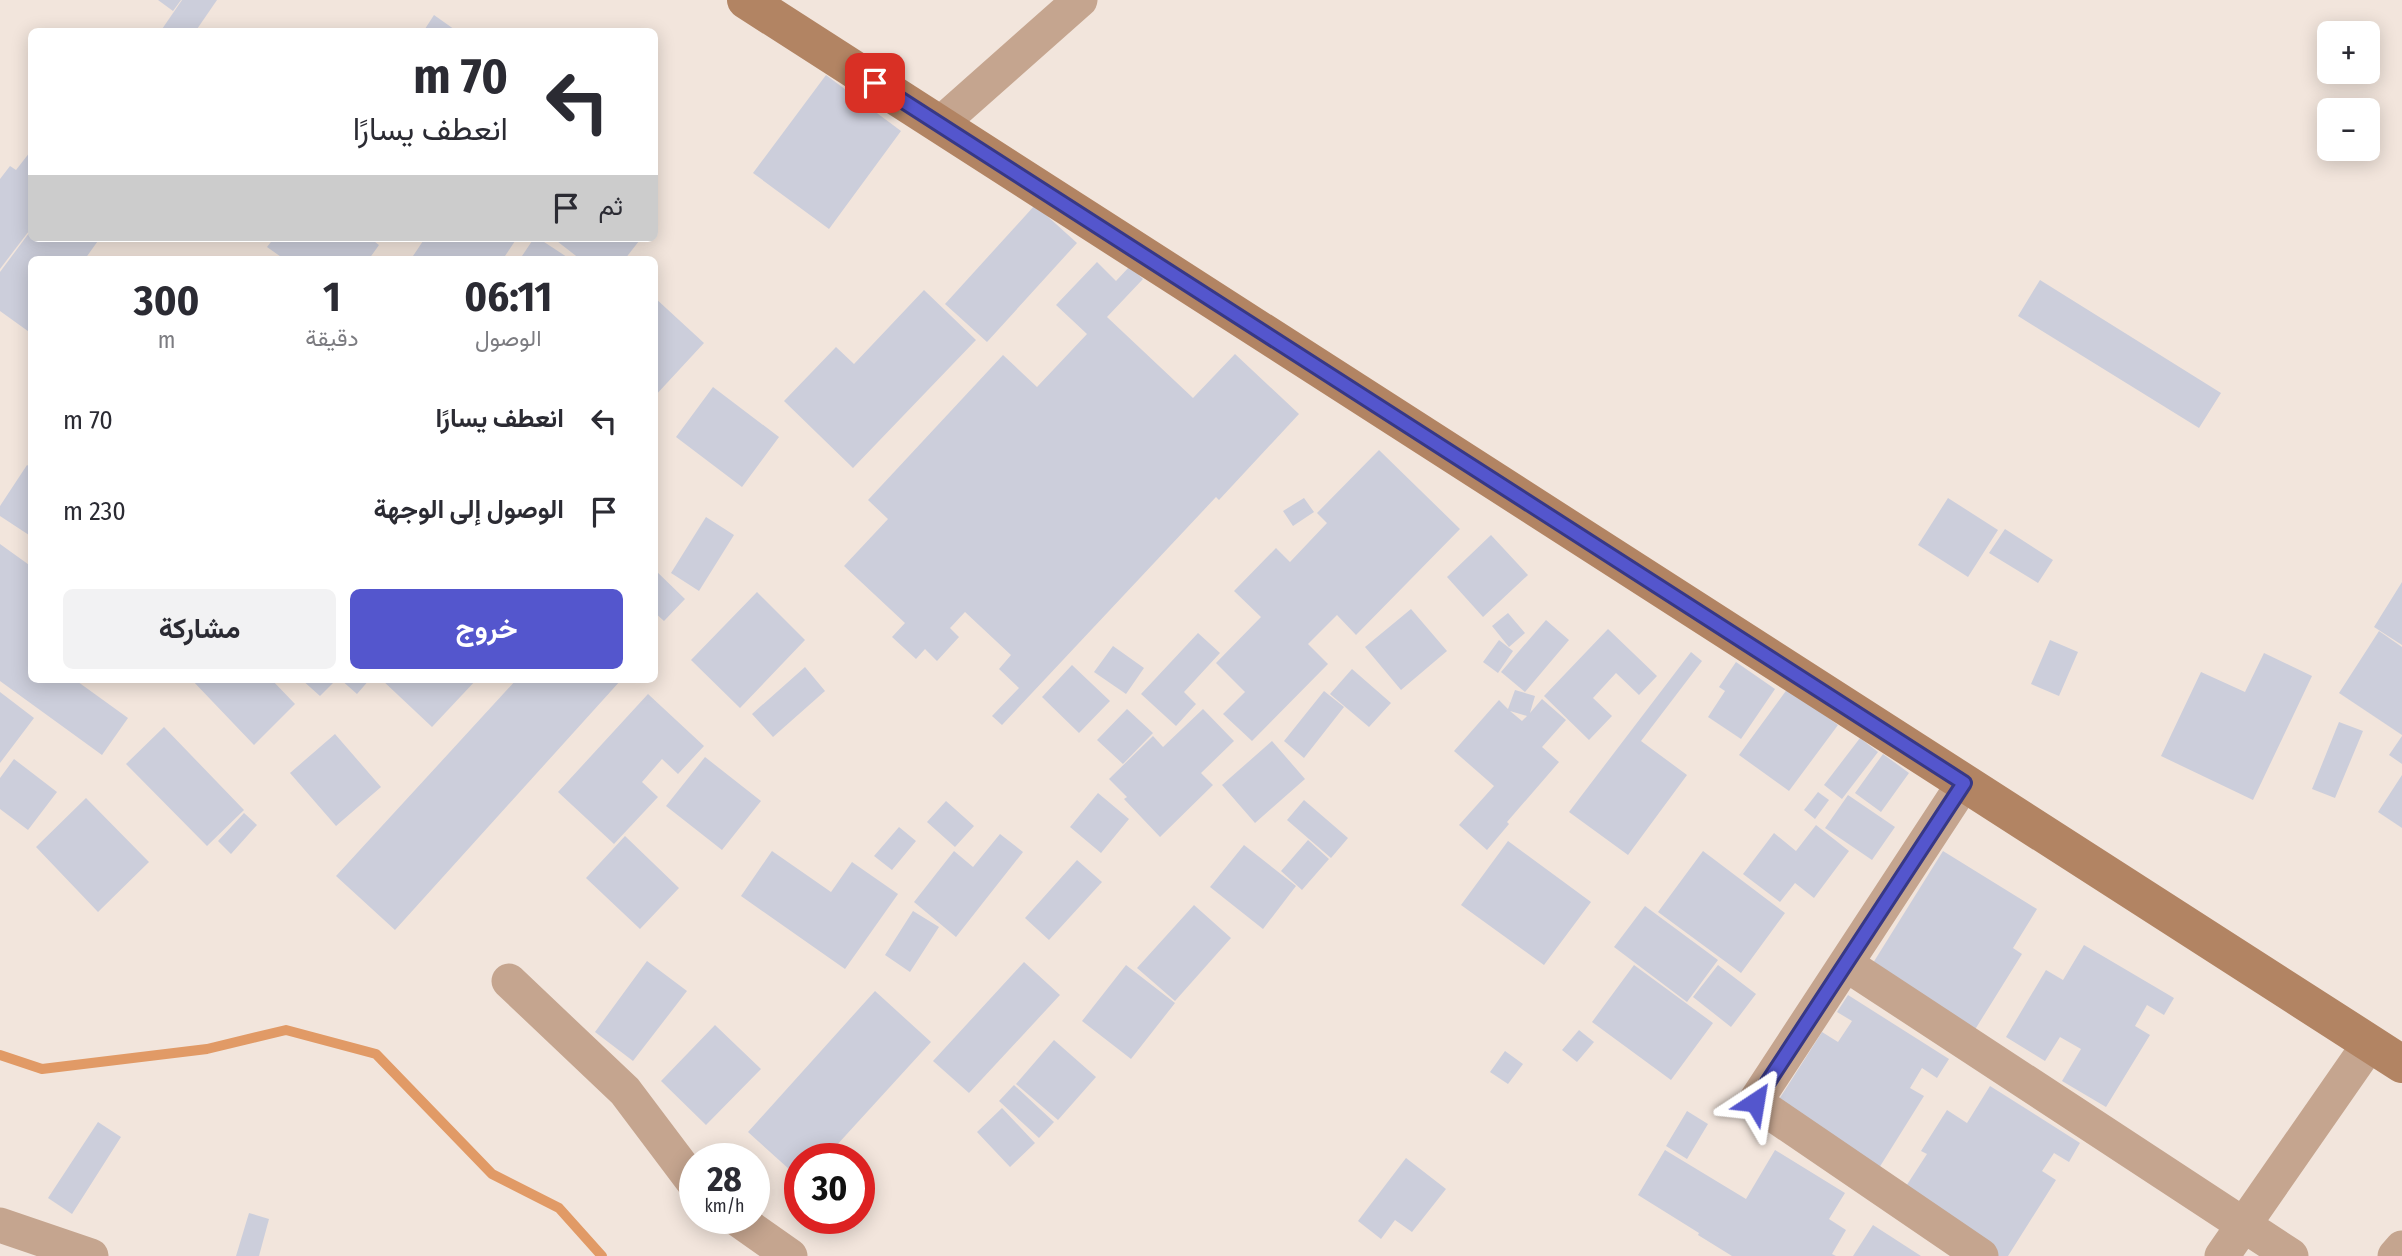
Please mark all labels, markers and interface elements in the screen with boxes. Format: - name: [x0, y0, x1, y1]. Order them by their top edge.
- map controls: [2317, 21, 2380, 161]
- button: +: [2317, 21, 2380, 84]
- text: 70 m: [413, 47, 508, 106]
- pin: [845, 53, 905, 113]
- icon: left: [532, 56, 623, 147]
- icon: arrive: [856, 64, 894, 102]
- button: −: [2317, 98, 2380, 161]
- text: انعطف يسارًا: [353, 110, 508, 148]
- icon: arrive: [547, 189, 585, 227]
- text: ثم: [599, 191, 623, 222]
- text: 1: [323, 272, 341, 322]
- text: 06:11: [464, 272, 552, 322]
- text: 300: [134, 276, 200, 326]
- text: دقيقة: [305, 324, 359, 352]
- text: الوصول: [475, 324, 541, 352]
- text: m: [158, 326, 176, 354]
- icon: left: [585, 402, 623, 440]
- text: انعطف يسارًا: [436, 403, 564, 434]
- text: 70 m: [63, 405, 113, 436]
- icon: arrive: [585, 493, 623, 531]
- text: الوصول إلى الوجهة: [373, 494, 564, 525]
- text: 230 m: [63, 496, 126, 527]
- button: مشاركة: [63, 589, 336, 669]
- button: خروج: [350, 589, 623, 669]
- position arrow: [1718, 1065, 1792, 1139]
- speed limit sign: 30: [784, 1143, 875, 1234]
- text: 28: [707, 1158, 742, 1200]
- text: km/h: [704, 1195, 745, 1217]

